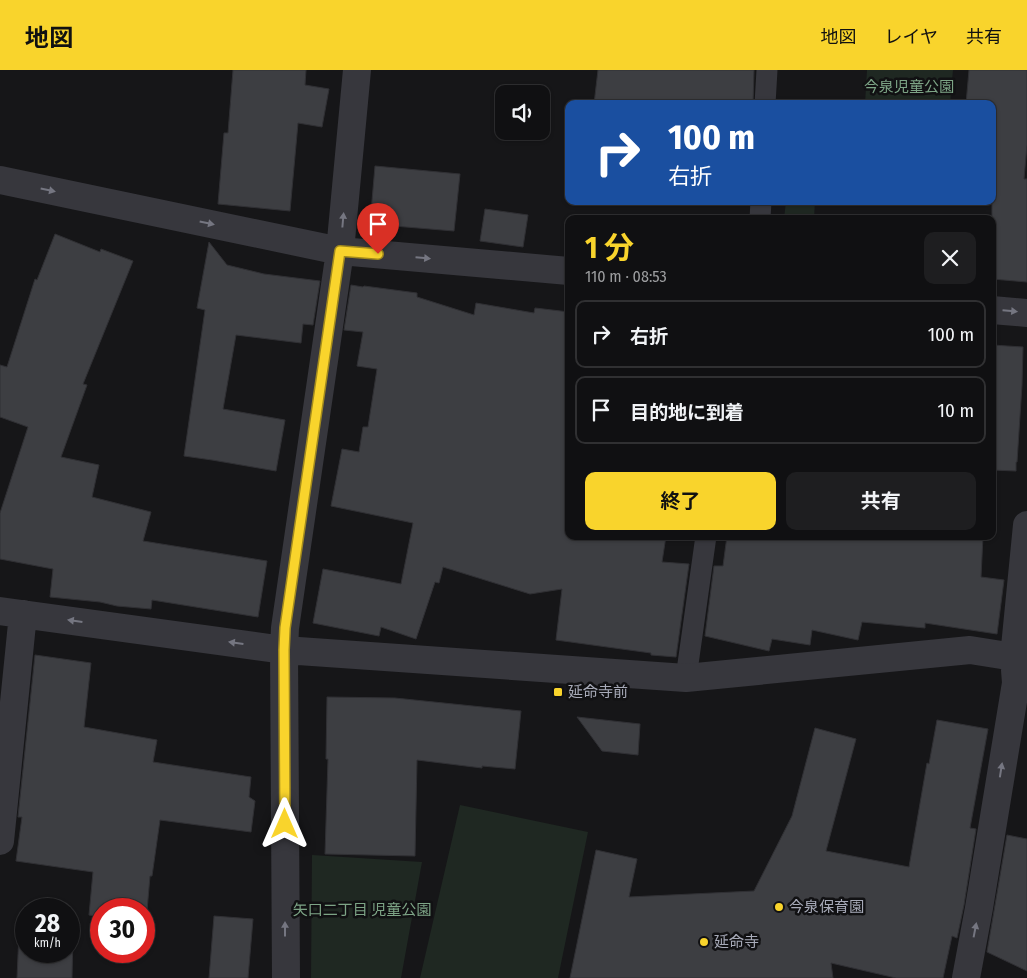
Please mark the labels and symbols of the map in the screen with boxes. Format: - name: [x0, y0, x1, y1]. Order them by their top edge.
- park label: 今泉児童公園: [864, 78, 954, 96]
- one-way arrow: [40, 186, 55, 194]
- pin: [357, 203, 399, 254]
- one-way arrow: [339, 212, 347, 228]
- one-way arrow: [199, 219, 214, 227]
- one-way arrow: [416, 254, 432, 262]
- one-way arrow: [1002, 308, 1018, 316]
- one-way arrow: [66, 617, 82, 625]
- one-way arrow: [227, 639, 243, 647]
- place label: 延命寺前: [568, 683, 628, 701]
- marker: 延命寺前: [552, 686, 564, 698]
- one-way arrow: [998, 761, 1006, 777]
- position arrow: [258, 797, 310, 849]
- speed limit sign: 30: [90, 898, 155, 963]
- place label: 今泉保育園: [789, 898, 864, 916]
- park label: 矢口二丁目 児童公園: [293, 901, 431, 919]
- marker: 今泉保育園: [773, 901, 785, 913]
- one-way arrow: [281, 921, 289, 937]
- one-way arrow: [971, 923, 979, 938]
- place label: 延命寺: [714, 933, 759, 951]
- marker: 延命寺: [698, 936, 710, 948]

